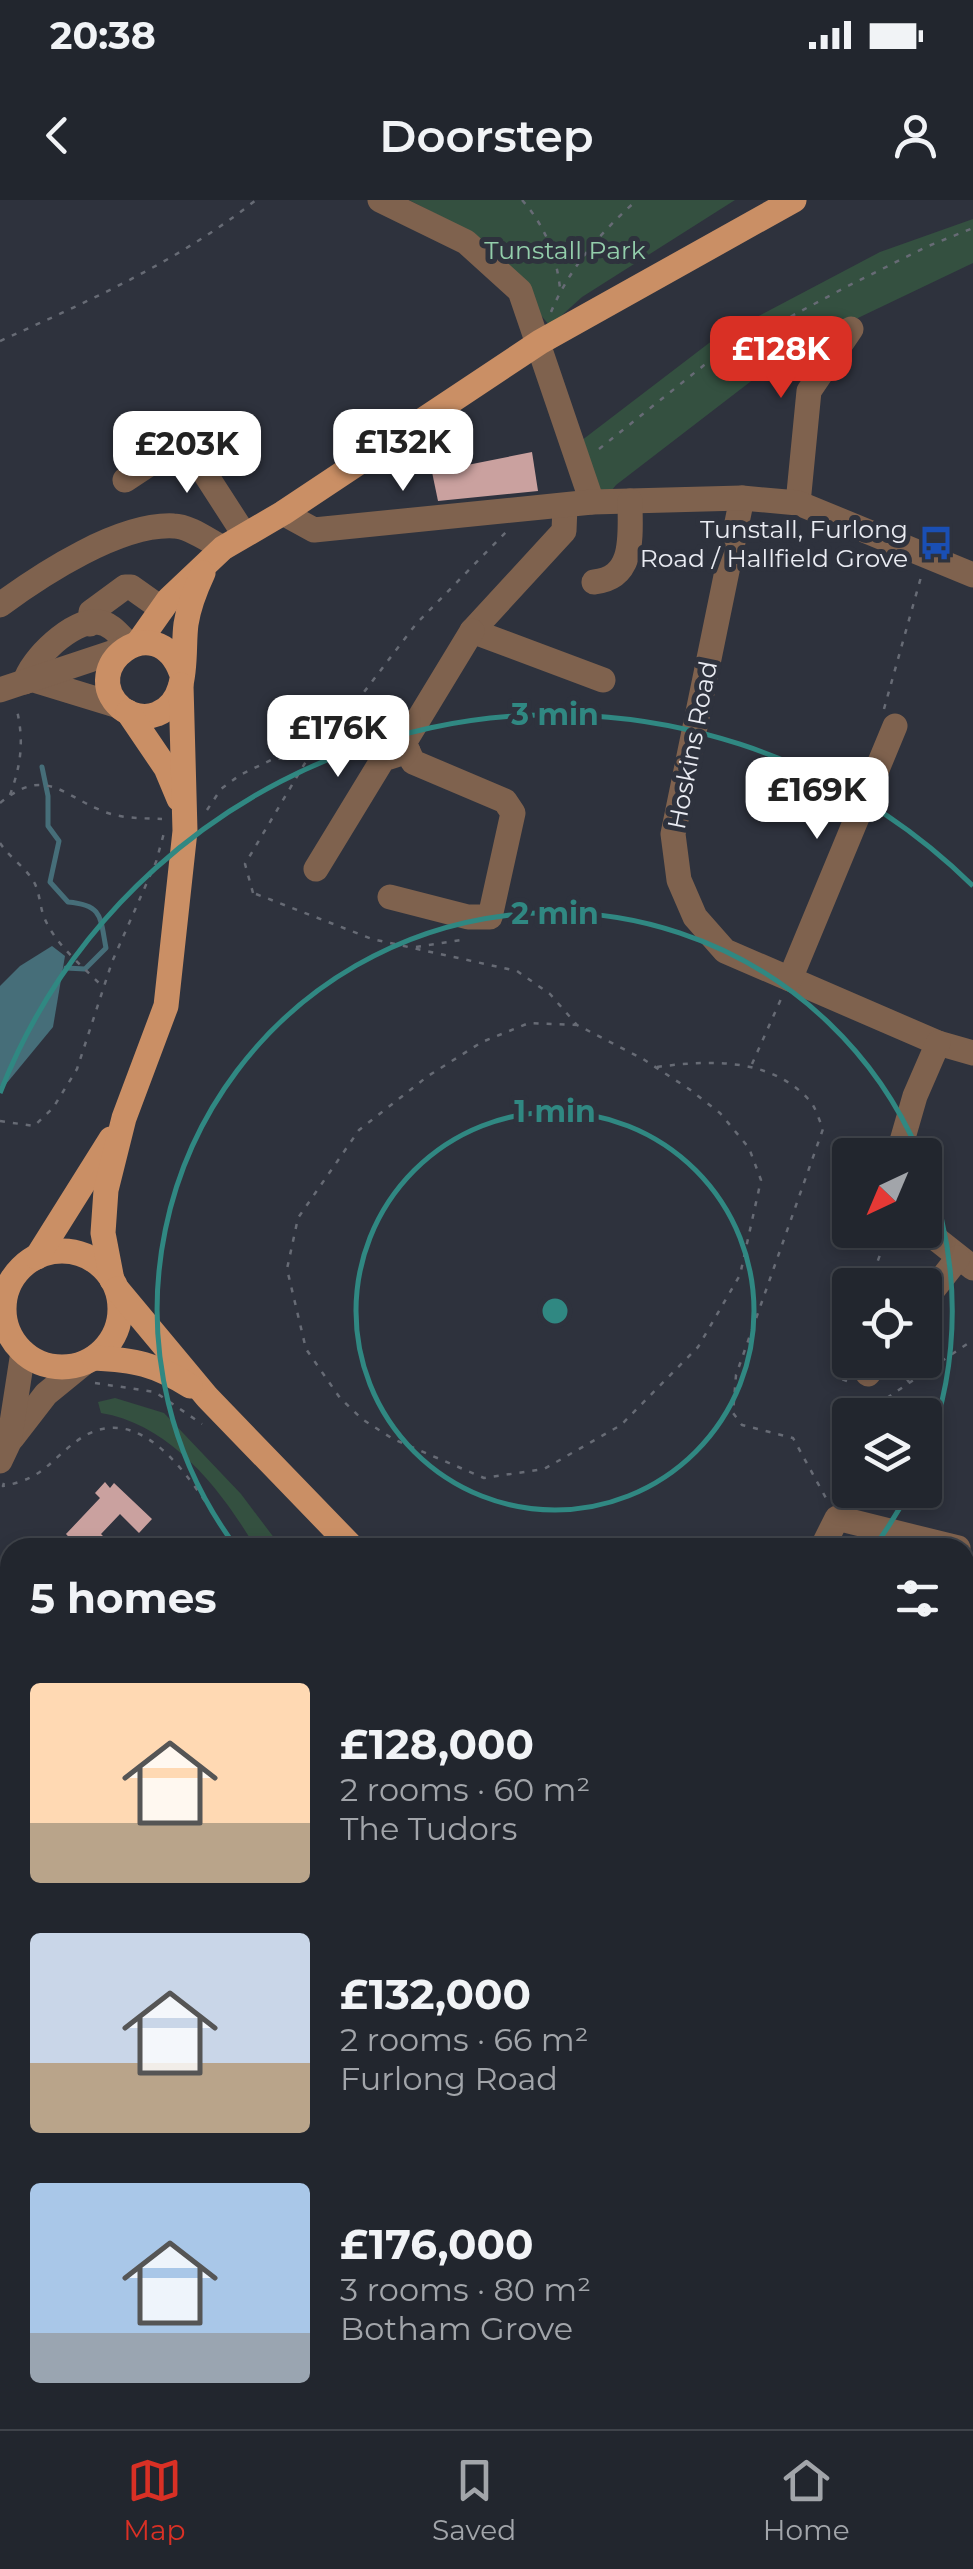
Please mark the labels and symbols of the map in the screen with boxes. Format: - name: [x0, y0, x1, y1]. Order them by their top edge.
- park label: Tunstall Park: [484, 235, 646, 265]
- pin: £128K: [711, 316, 851, 401]
- pin: £132K: [333, 409, 473, 494]
- pin: £203K: [117, 411, 257, 496]
- place label: Tunstall, Furlong Road / Hallfield Grove: [640, 514, 908, 573]
- bus stop icon: Tunstall, Furlong Road / Hallfield Grove: [917, 524, 955, 562]
- street label: Hoskins Road: [661, 658, 723, 832]
- pin: £176K: [268, 695, 408, 780]
- text: 3 min: [510, 696, 599, 733]
- pin: £169K: [747, 757, 887, 842]
- text: 2 min: [511, 895, 599, 932]
- text: 1 min: [514, 1093, 596, 1130]
- north arrow: [832, 1138, 942, 1248]
- centre of rings: [537, 1293, 573, 1329]

